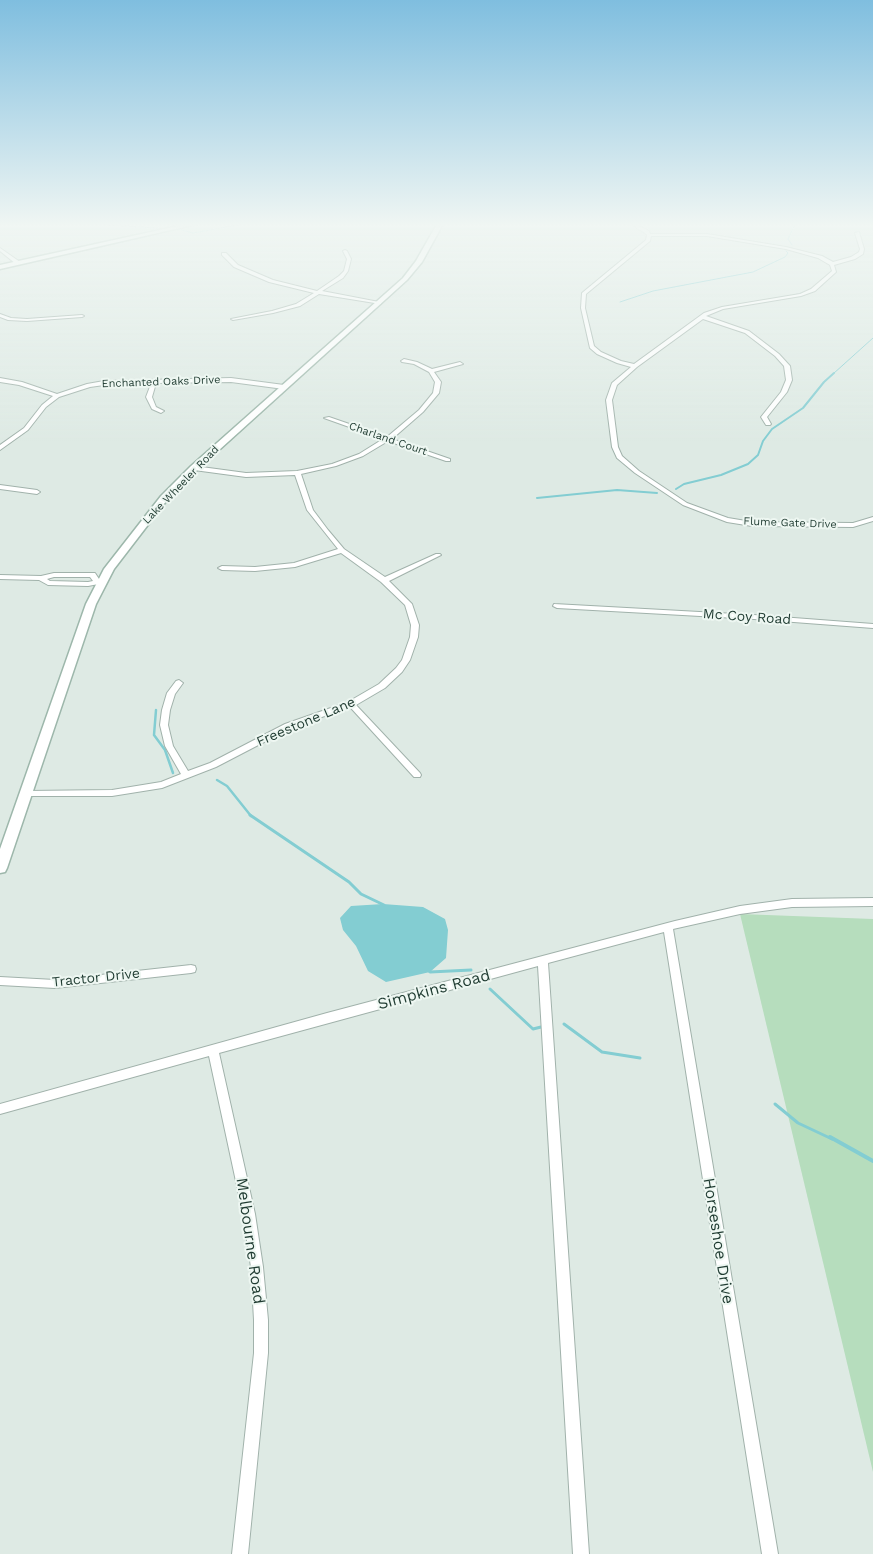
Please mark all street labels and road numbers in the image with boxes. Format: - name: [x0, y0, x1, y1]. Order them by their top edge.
- street label: Enchanted Oaks Drive: [101, 373, 221, 391]
- street label: Charland Court: [347, 419, 429, 459]
- street label: Lake Wheeler Road: [140, 443, 222, 527]
- street label: Flume Gate Drive: [743, 515, 837, 531]
- street label: Mc Coy Road: [702, 606, 792, 628]
- street label: Freestone Lane: [254, 694, 358, 750]
- street label: Tractor Drive: [51, 965, 141, 991]
- street label: Simpkins Road: [376, 966, 492, 1014]
- street label: Melbourne Road: [232, 1177, 268, 1305]
- street label: Horseshoe Drive: [699, 1177, 737, 1305]

